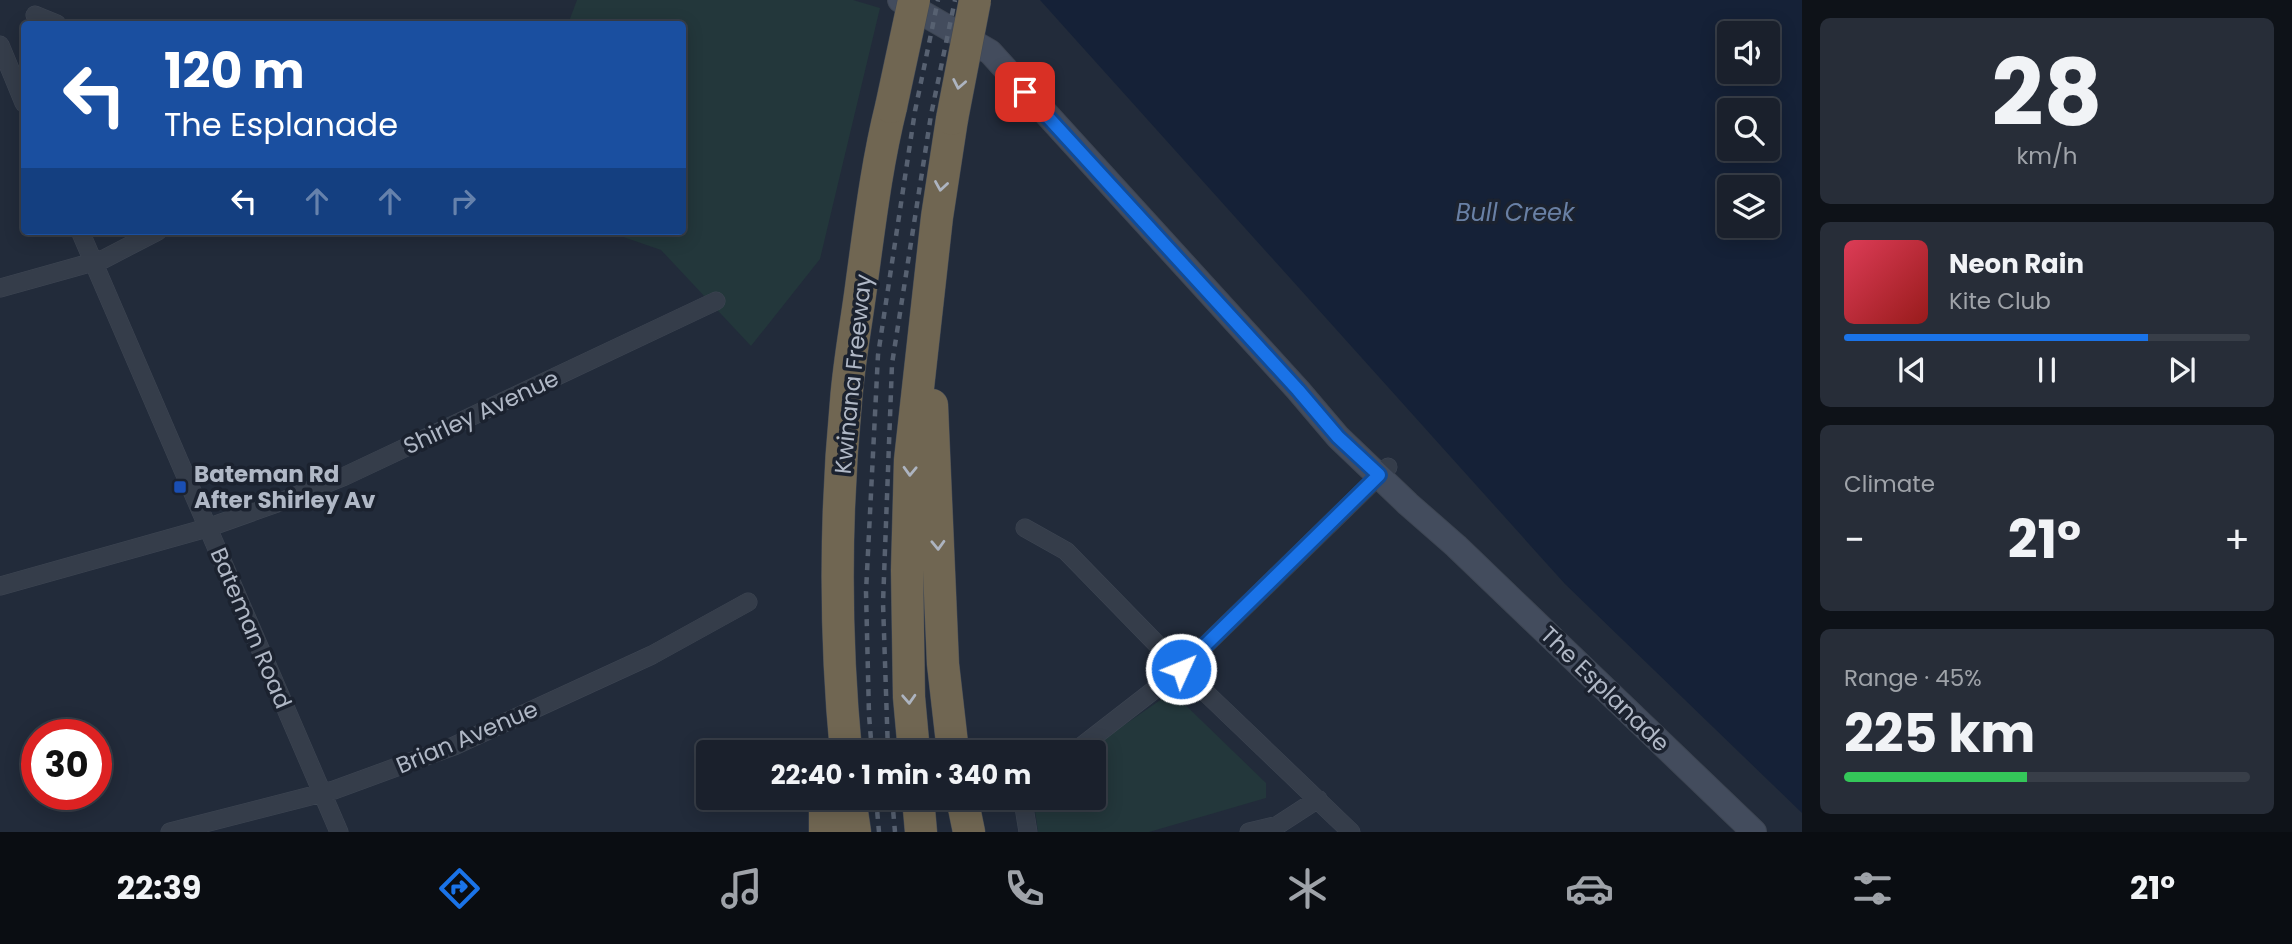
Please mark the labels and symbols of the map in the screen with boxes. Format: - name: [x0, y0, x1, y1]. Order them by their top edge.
- pin: [995, 62, 1055, 122]
- one-way arrow: [952, 77, 967, 89]
- one-way arrow: [934, 181, 949, 192]
- water label: Bull Creek: [1456, 196, 1576, 229]
- street label: Kwinana Freeway: [827, 272, 879, 476]
- street label: Shirley Avenue: [398, 362, 564, 462]
- place label: Bateman Rd After Shirley Av: [194, 458, 376, 516]
- one-way arrow: [903, 466, 918, 477]
- marker: Bateman Rd After Shirley Av: [172, 479, 188, 495]
- one-way arrow: [931, 540, 946, 551]
- street label: Bateman Road: [203, 542, 299, 714]
- street label: The Esplanade: [1533, 619, 1677, 759]
- position arrow: [1144, 632, 1218, 706]
- street label: Brian Avenue: [391, 693, 543, 781]
- one-way arrow: [902, 693, 917, 704]
- speed limit sign: 30: [21, 719, 112, 810]

